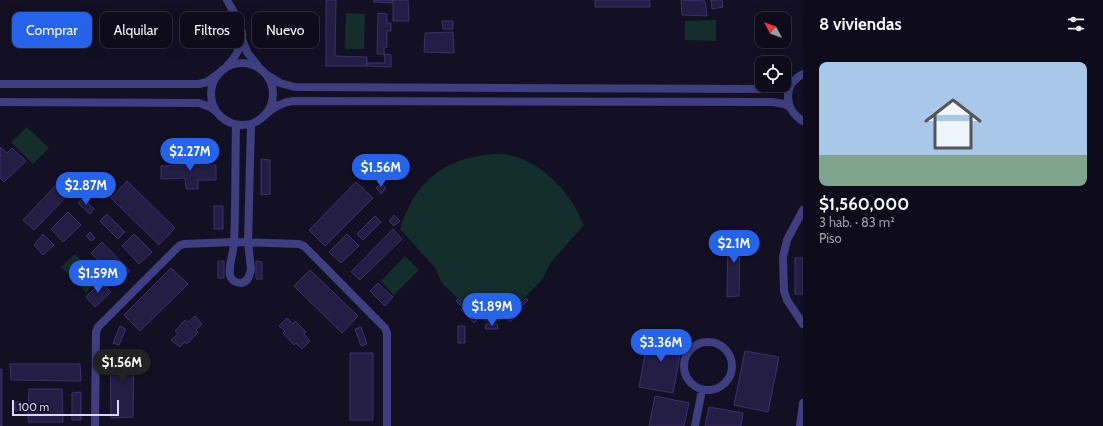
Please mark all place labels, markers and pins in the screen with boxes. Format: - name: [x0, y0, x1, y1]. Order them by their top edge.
- pin: $2.27M: [157, 138, 223, 172]
- pin: $1.56M: [348, 154, 414, 188]
- pin: $2.87M: [53, 172, 119, 206]
- pin: $2.1M: [706, 230, 762, 264]
- pin: $1.59M: [65, 260, 131, 294]
- pin: $1.89M: [459, 293, 525, 327]
- pin: $3.36M: [628, 329, 694, 363]
- pin: $1.56M: [89, 349, 155, 383]

